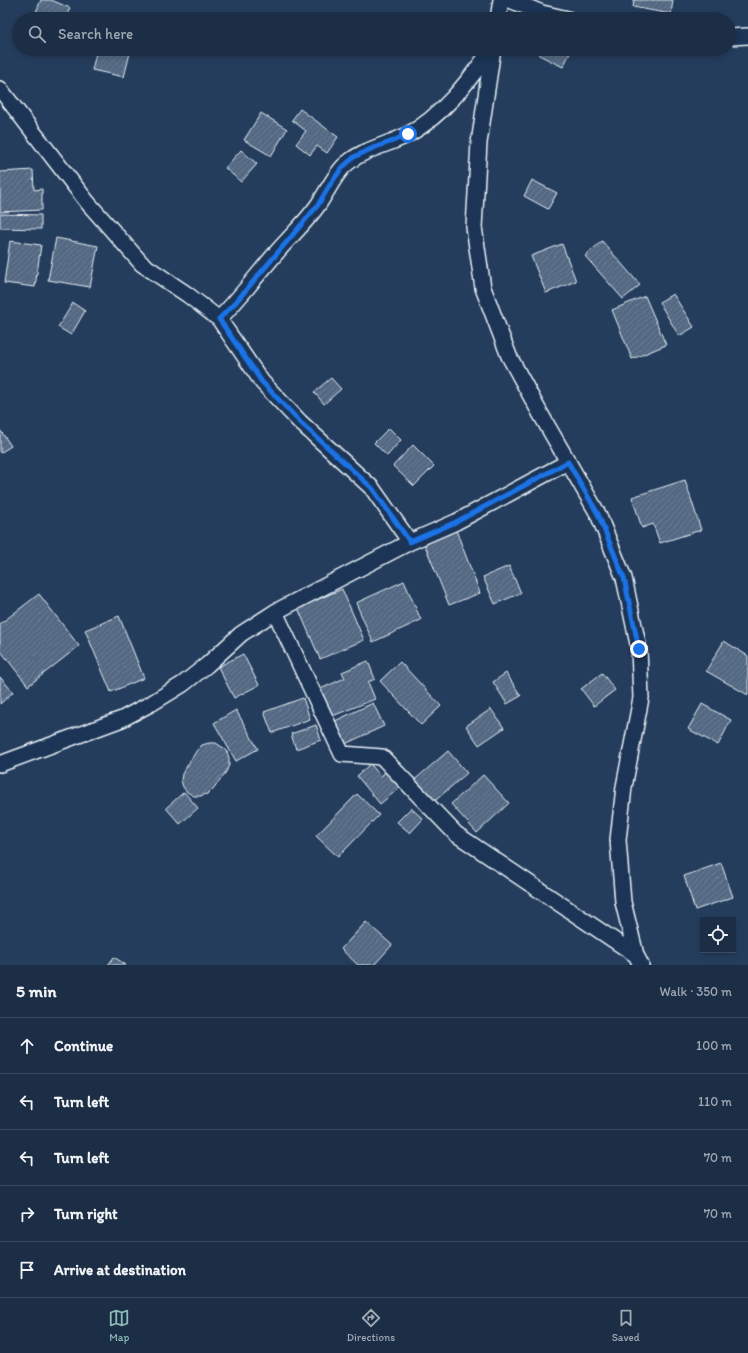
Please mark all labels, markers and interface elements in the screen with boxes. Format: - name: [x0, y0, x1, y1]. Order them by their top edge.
- search box: [12, 12, 736, 56]
- icon: search: [26, 23, 48, 45]
- text: Search here: [58, 25, 133, 43]
- route start: [399, 125, 417, 143]
- route end: [630, 640, 648, 658]
- map controls: [700, 917, 736, 953]
- button: locate: [700, 917, 736, 953]
- text: 5 min: [16, 981, 56, 1001]
- text: Walk · 350 m: [660, 984, 732, 999]
- icon: ahead: [16, 1035, 38, 1057]
- text: Continue: [54, 1037, 113, 1055]
- text: 100 m: [696, 1038, 732, 1053]
- icon: left: [16, 1091, 38, 1113]
- text: Turn left: [54, 1093, 109, 1111]
- text: 110 m: [698, 1094, 732, 1109]
- icon: left: [16, 1147, 38, 1169]
- text: Turn left: [54, 1149, 109, 1167]
- text: 70 m: [704, 1150, 732, 1165]
- icon: right: [16, 1203, 38, 1225]
- text: Turn right: [54, 1205, 118, 1223]
- text: 70 m: [704, 1206, 732, 1221]
- icon: arrive: [16, 1259, 38, 1281]
- text: Arrive at destination: [54, 1261, 186, 1279]
- tab: Map: [108, 1307, 130, 1344]
- tab: Directions: [347, 1307, 395, 1344]
- tab: Saved: [612, 1307, 640, 1344]

